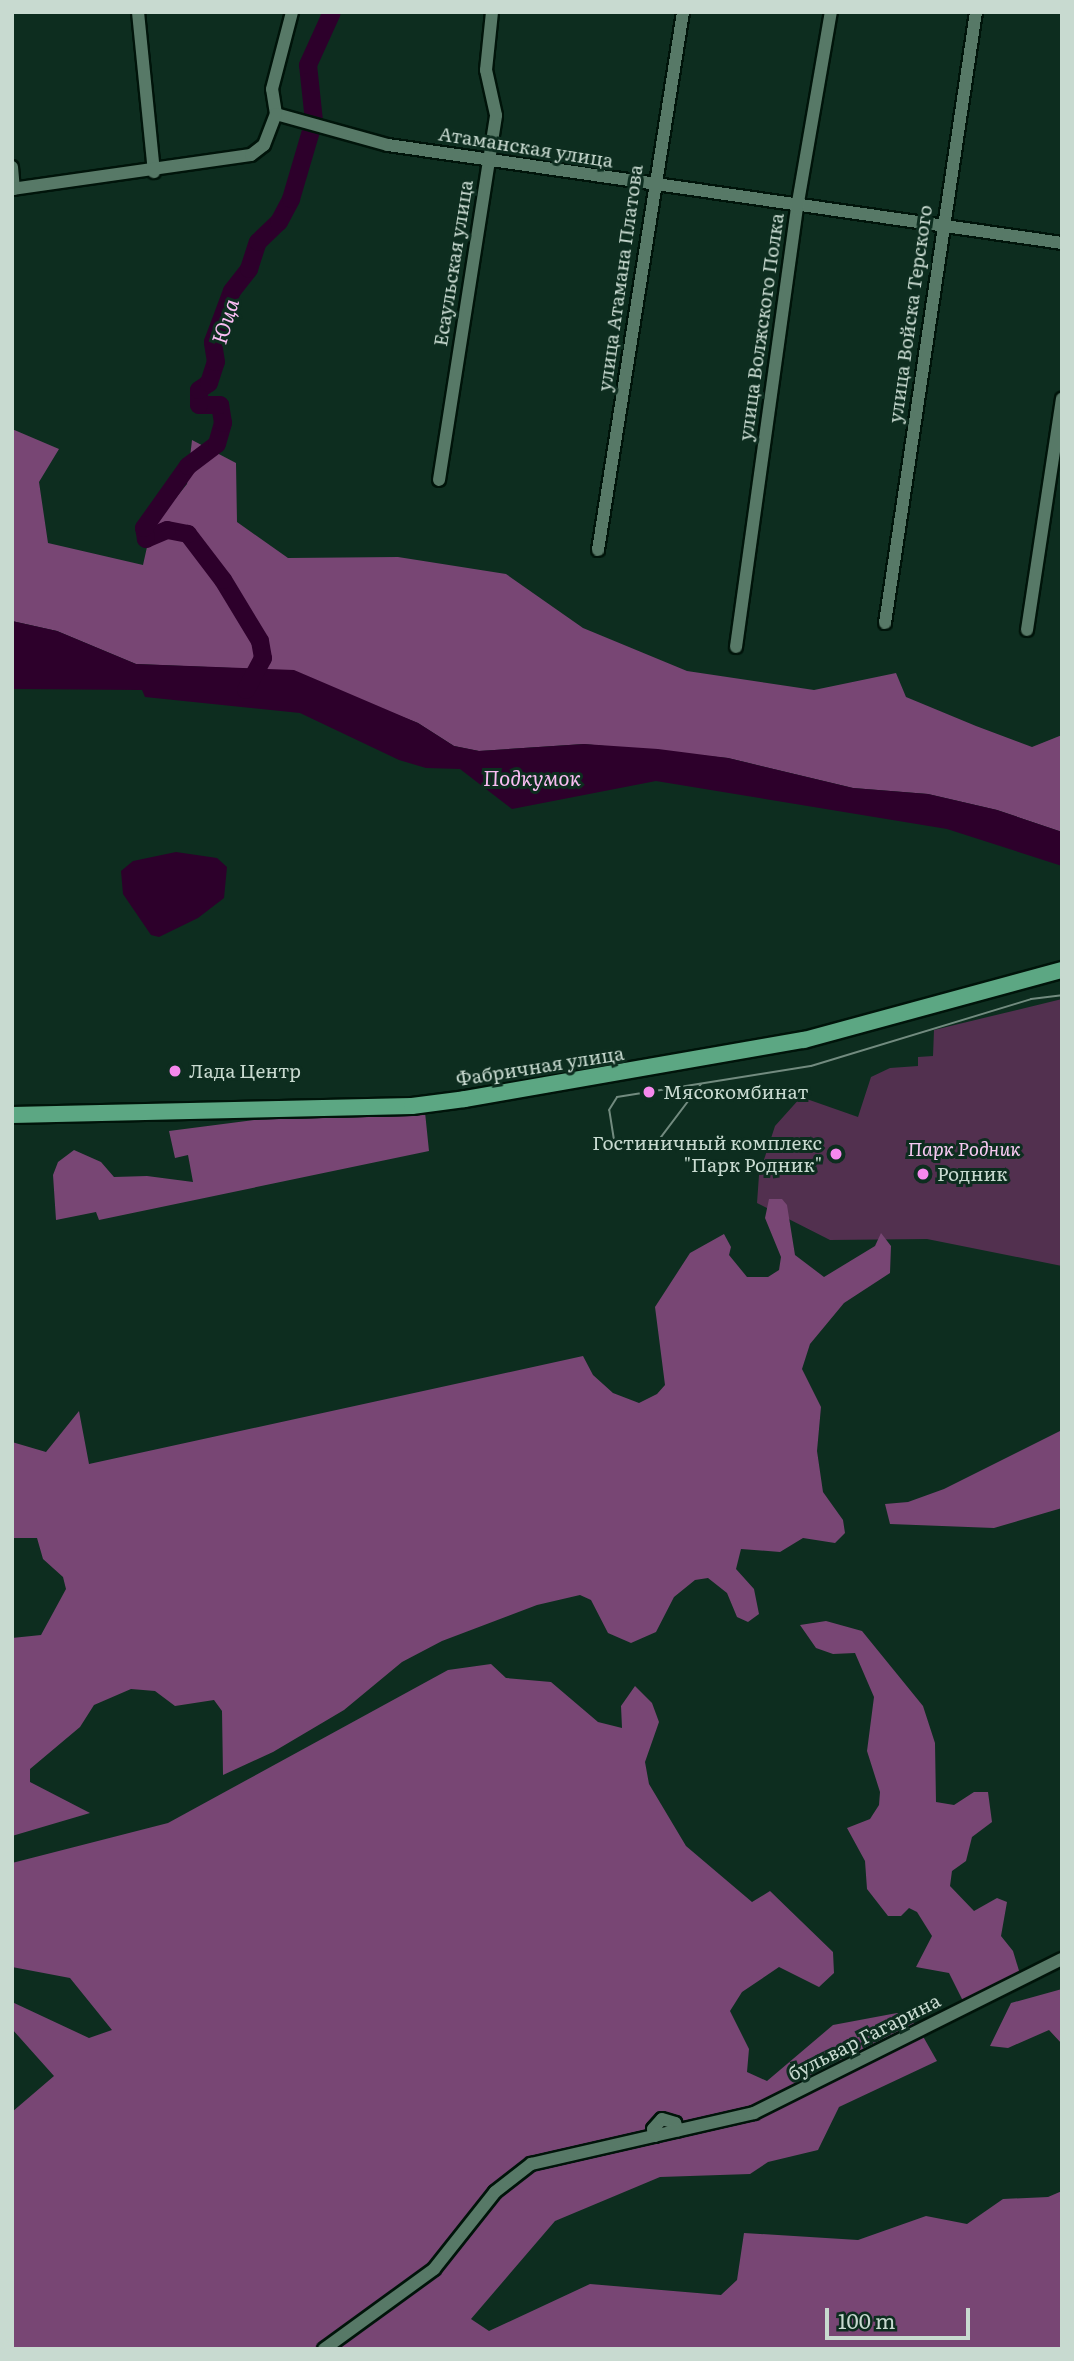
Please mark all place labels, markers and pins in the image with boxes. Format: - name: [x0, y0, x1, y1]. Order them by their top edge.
- place label: Лада Центр: [189, 1060, 301, 1082]
- marker: Лада Центр: [167, 1063, 183, 1079]
- place label: Мясокомбинат: [663, 1081, 808, 1103]
- marker: Мясокомбинат: [641, 1084, 657, 1100]
- place label: Гостиничный комплекс "Парк Родник": [592, 1132, 822, 1176]
- marker: Гостиничный комплекс "Парк Родник": [828, 1146, 844, 1162]
- place label: Родник: [937, 1163, 1008, 1185]
- marker: Родник: [915, 1166, 931, 1182]

